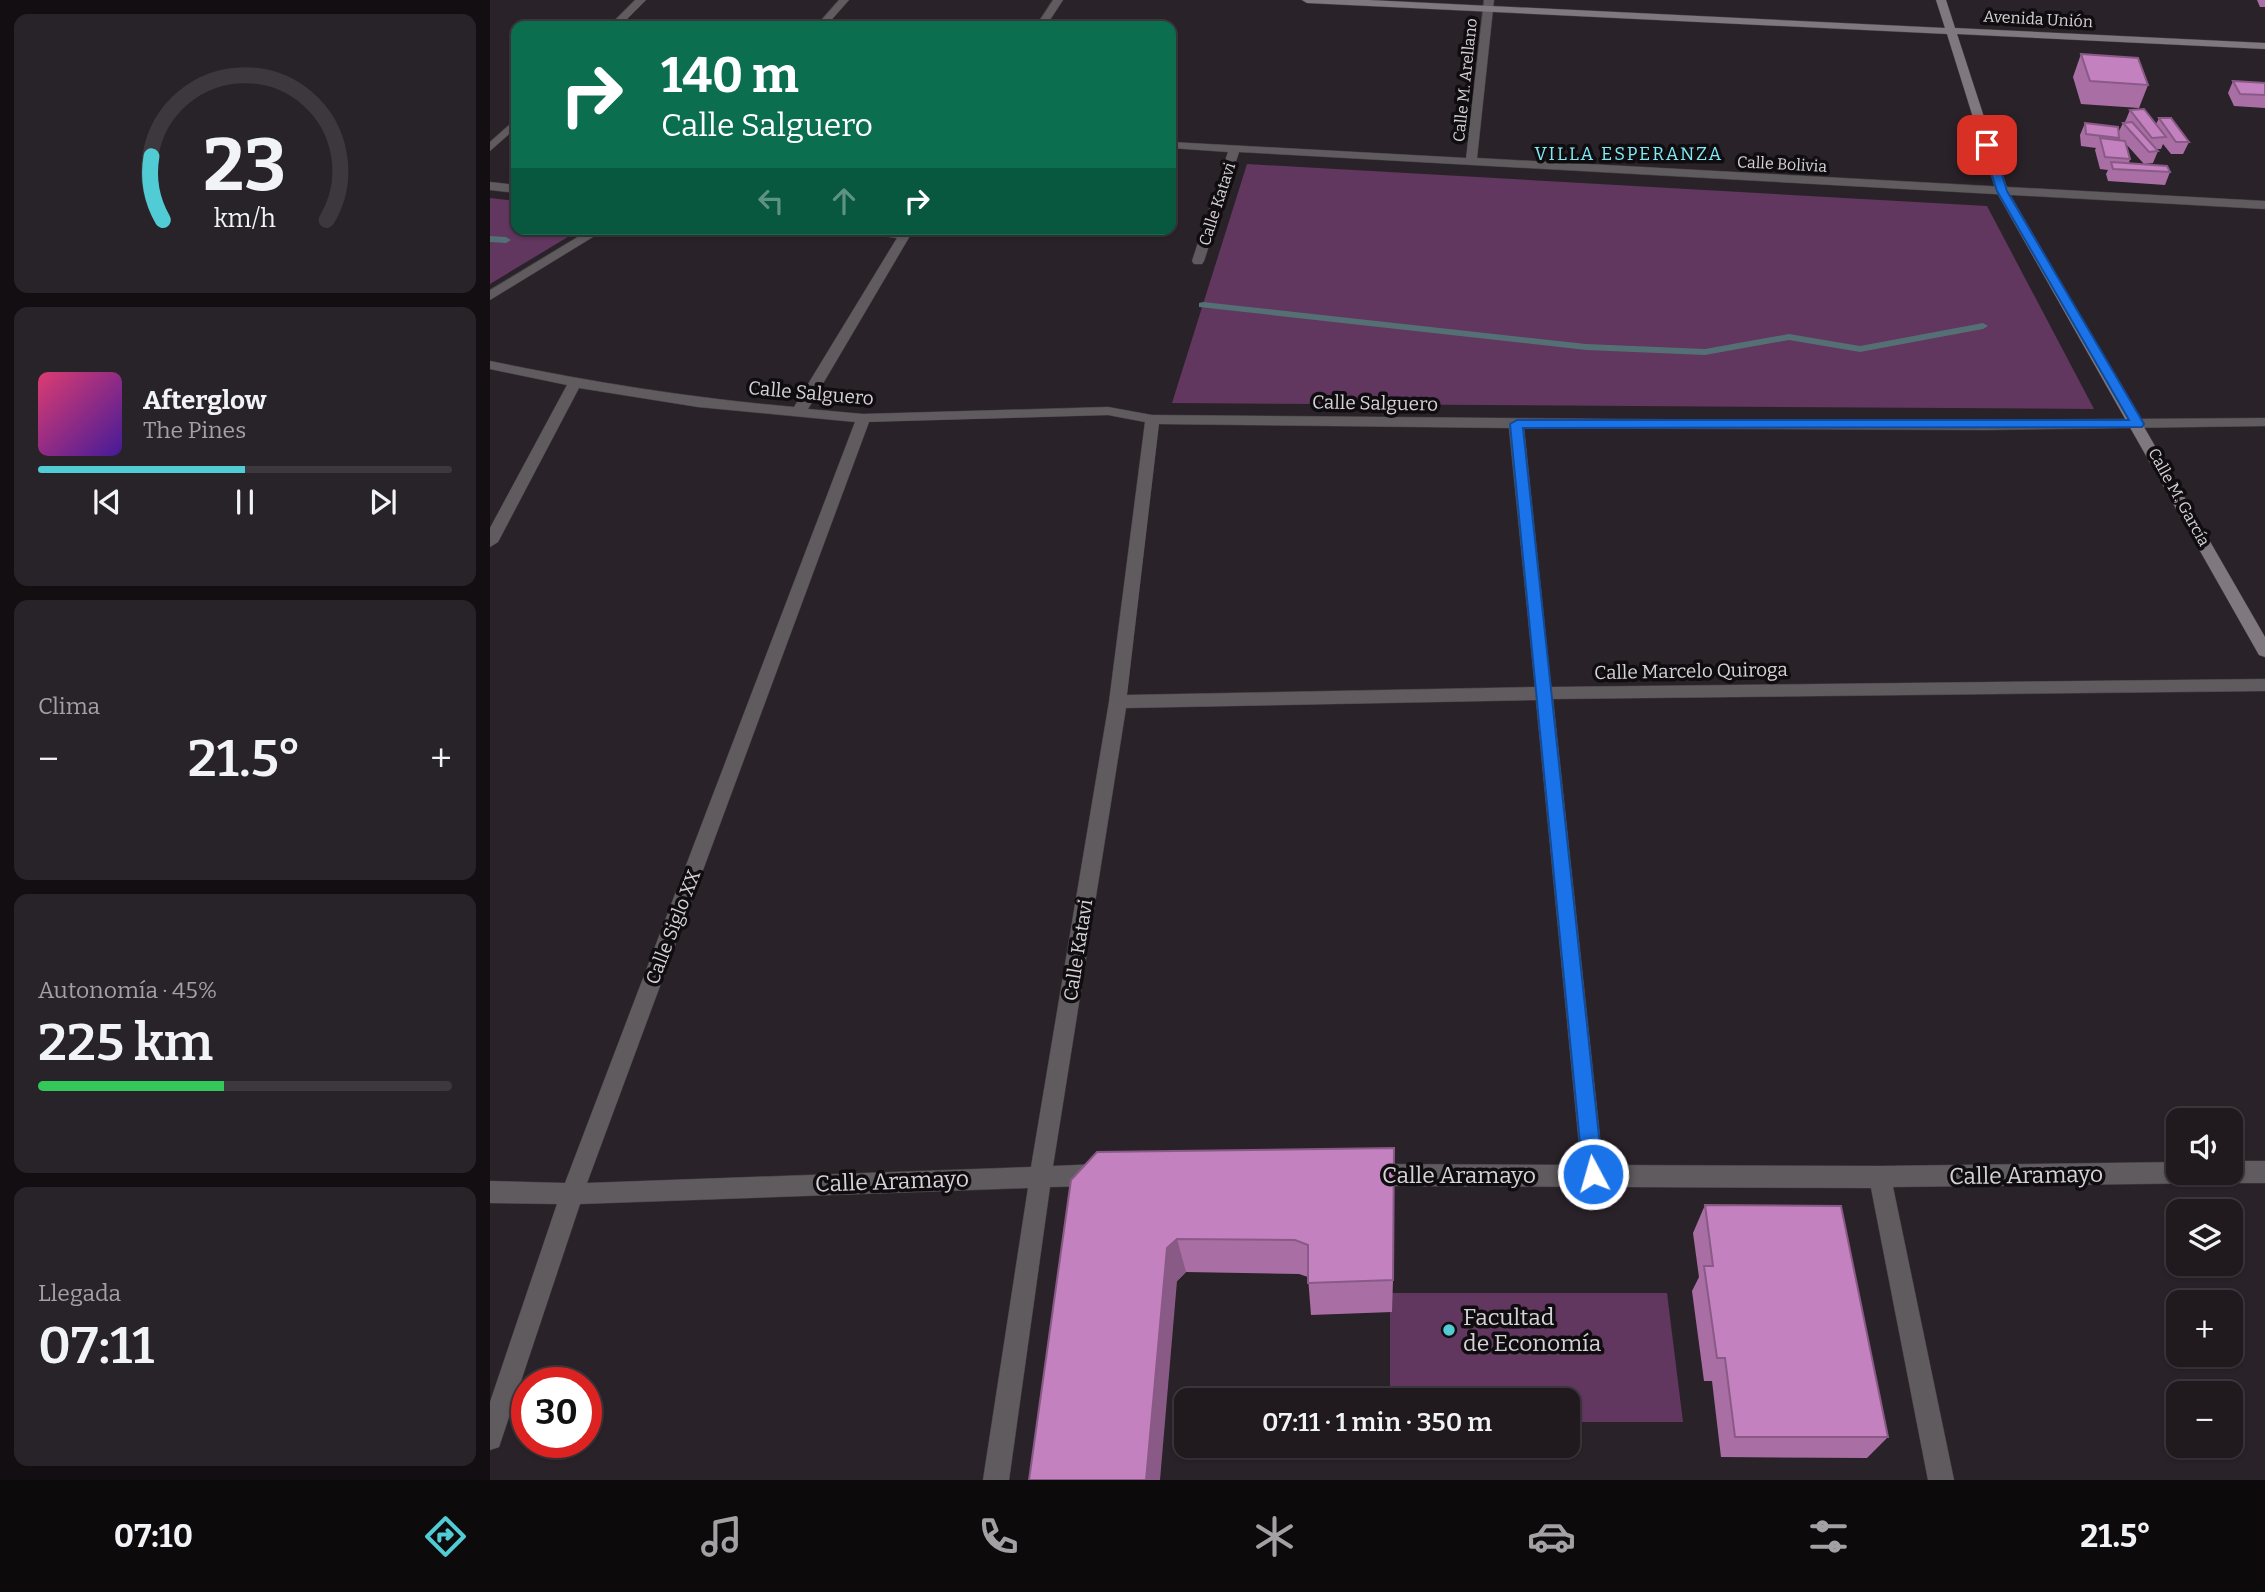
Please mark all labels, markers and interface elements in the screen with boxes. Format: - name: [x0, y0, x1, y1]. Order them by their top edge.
- street label: Avenida Unión: [1983, 7, 2093, 31]
- street label: Calle M. Arellano: [1449, 17, 1481, 143]
- text: 140 m: [661, 46, 799, 105]
- icon: right: [546, 49, 637, 140]
- text: Calle Salguero: [661, 106, 873, 144]
- pin: [1957, 115, 2017, 175]
- text: 23: [204, 122, 286, 209]
- icon: arrive: [1968, 126, 2006, 164]
- district label: VILLA ESPERANZA: [1535, 143, 1723, 165]
- street label: Calle Bolivia: [1737, 152, 1828, 176]
- street label: Calle Katavi: [1195, 160, 1239, 248]
- icon: left: [752, 182, 790, 220]
- icon: ahead: [825, 182, 863, 220]
- icon: right: [898, 182, 936, 220]
- text: km/h: [214, 203, 276, 233]
- street label: Calle Salguero: [747, 376, 875, 410]
- text: Afterglow: [143, 385, 266, 416]
- street label: Calle Salguero: [1312, 390, 1438, 416]
- text: The Pines: [143, 416, 246, 444]
- street label: Calle M. García: [2144, 445, 2214, 550]
- icon: previous: [88, 483, 126, 521]
- icon: pause: [226, 483, 264, 521]
- icon: next: [364, 483, 402, 521]
- street label: Calle Marcelo Quiroga: [1594, 658, 1789, 684]
- text: Clima: [38, 692, 100, 720]
- text: 21.5°: [188, 727, 301, 790]
- text: −: [38, 736, 59, 782]
- text: +: [430, 736, 452, 782]
- street label: Calle Siglo XX: [641, 867, 705, 987]
- street label: Calle Katavi: [1059, 897, 1097, 1002]
- text: Autonomía · 45%: [38, 976, 217, 1004]
- text: 225 km: [38, 1011, 213, 1074]
- map controls: [2166, 1108, 2243, 1458]
- button: sound: [2166, 1108, 2243, 1185]
- position arrow: [1556, 1137, 1630, 1211]
- street label: Calle Aramayo: [1949, 1160, 2103, 1190]
- street label: Calle Aramayo: [1382, 1161, 1536, 1189]
- street label: Calle Aramayo: [815, 1164, 969, 1198]
- button: layers: [2166, 1199, 2243, 1276]
- text: Llegada: [38, 1279, 121, 1307]
- button: +: [2166, 1290, 2243, 1367]
- place label: Facultad de Economía: [1463, 1303, 1602, 1357]
- text: 07:11: [38, 1314, 154, 1377]
- marker: Facultad de Economía: [1441, 1322, 1457, 1338]
- speed limit sign: 30: [511, 1367, 602, 1458]
- button: −: [2166, 1381, 2243, 1458]
- text: 07:11 · 1 min · 350 m: [1262, 1407, 1492, 1438]
- icon: directions: [421, 1512, 470, 1561]
- icon: music: [697, 1512, 746, 1561]
- icon: phone: [974, 1512, 1023, 1561]
- icon: climate: [1250, 1512, 1299, 1561]
- icon: car: [1527, 1512, 1576, 1561]
- icon: filters: [1804, 1512, 1853, 1561]
- text: 07:10: [114, 1517, 193, 1555]
- text: 21.5°: [2080, 1517, 2151, 1555]

